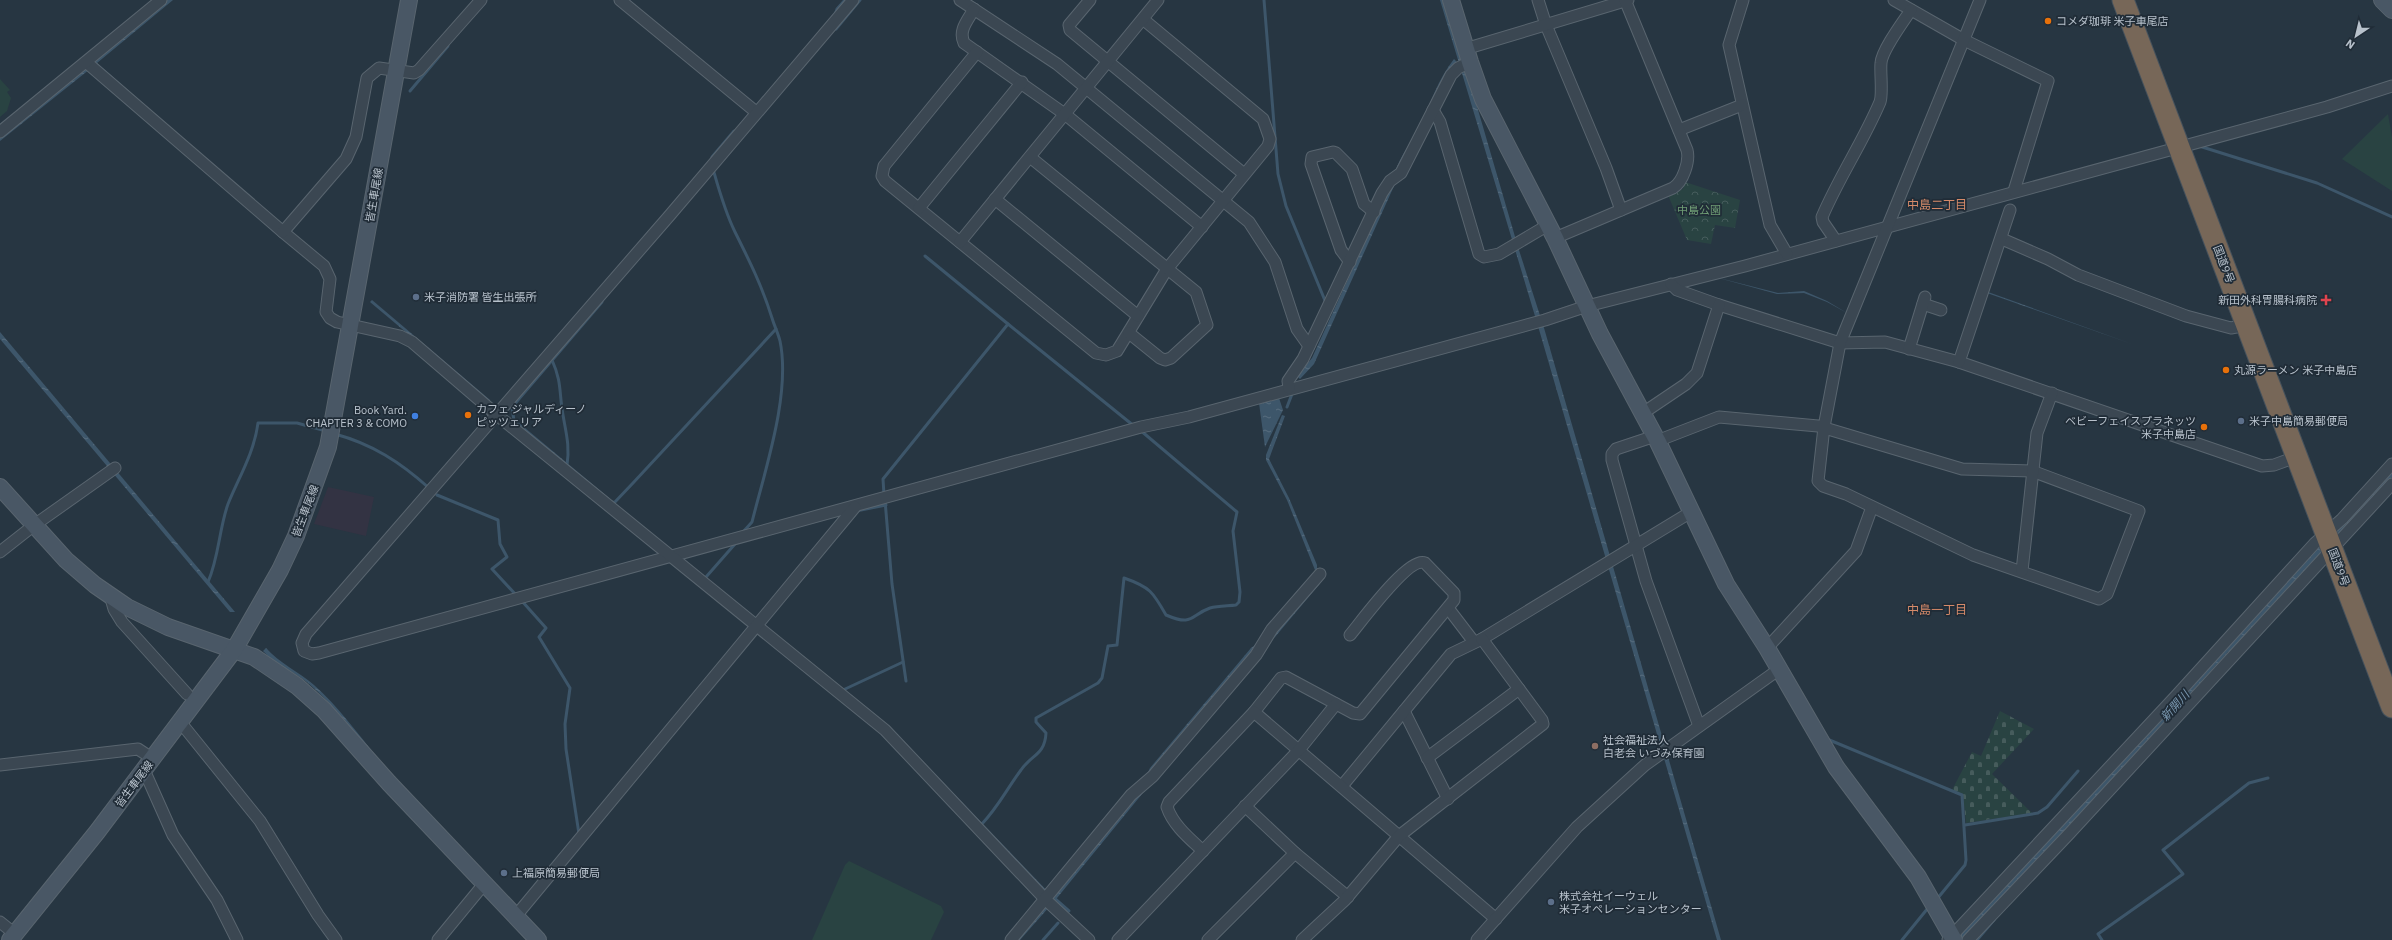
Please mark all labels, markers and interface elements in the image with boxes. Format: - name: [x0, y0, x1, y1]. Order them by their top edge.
- place label: コメダ珈琲 米子車尾店: [2056, 14, 2169, 28]
- marker: コメダ珈琲 米子車尾店: [2043, 16, 2053, 26]
- north arrow: [2336, 16, 2376, 56]
- text: N: [2343, 36, 2358, 52]
- street label: 皆生車尾線: [362, 167, 386, 223]
- district label: 中島二丁目: [1907, 197, 1967, 212]
- park label: 中島公園: [1677, 203, 1721, 217]
- street label: 国道9号: [2210, 243, 2238, 285]
- place label: 米子消防署 皆生出張所: [424, 290, 538, 304]
- marker: 米子消防署 皆生出張所: [411, 292, 421, 302]
- place label: 新田外科胃腸科病院: [2218, 293, 2317, 307]
- marker: 新田外科胃腸科病院: [2320, 294, 2332, 306]
- place label: 丸源ラーメン 米子中島店: [2234, 363, 2357, 377]
- marker: 丸源ラーメン 米子中島店: [2221, 365, 2231, 375]
- place label: カフェ ジャルディーノ ピッツェリア: [476, 402, 587, 429]
- place label: Book Yard. CHAPTER 3 & COMO: [306, 403, 407, 430]
- marker: カフェ ジャルディーノ ピッツェリア: [463, 410, 473, 420]
- marker: Book Yard. CHAPTER 3 & COMO: [410, 411, 420, 421]
- place label: ベビーフェイスプラネッツ 米子中島店: [2065, 414, 2196, 441]
- place label: 米子中島簡易郵便局: [2249, 414, 2348, 428]
- marker: 米子中島簡易郵便局: [2236, 416, 2246, 426]
- marker: ベビーフェイスプラネッツ 米子中島店: [2199, 422, 2209, 432]
- street label: 皆生車尾線: [289, 483, 321, 539]
- street label: 国道9号: [2325, 546, 2353, 588]
- district label: 中島一丁目: [1907, 602, 1967, 617]
- water label: 新開川: [2157, 686, 2194, 724]
- place label: 社会福祉法人 白老会 いづみ保育園: [1603, 733, 1705, 760]
- marker: 社会福祉法人 白老会 いづみ保育園: [1590, 741, 1600, 751]
- street label: 皆生車尾線: [112, 758, 156, 810]
- place label: 上福原簡易郵便局: [512, 866, 600, 880]
- marker: 上福原簡易郵便局: [499, 868, 509, 878]
- place label: 株式会社イーウェル 米子オペレーションセンター: [1559, 889, 1702, 916]
- marker: 株式会社イーウェル 米子オペレーションセンター: [1546, 897, 1556, 907]

